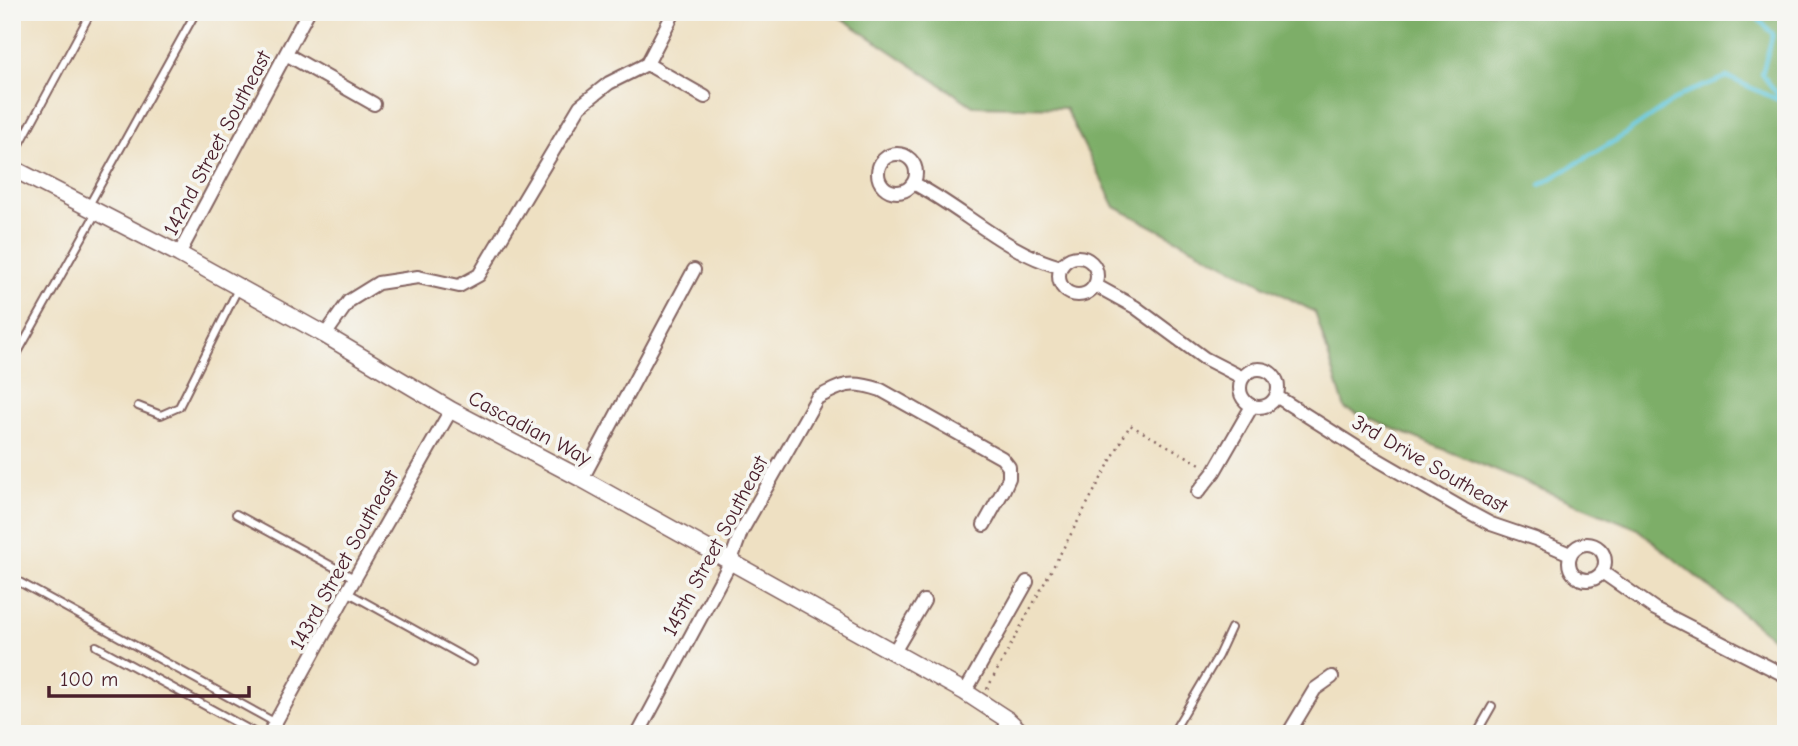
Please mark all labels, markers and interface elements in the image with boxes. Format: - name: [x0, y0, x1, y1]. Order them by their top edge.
- street label: 142nd Street Southeast: [158, 46, 276, 239]
- street label: Cascadian Way: [464, 386, 596, 471]
- street label: 3rd Drive Southeast: [1348, 410, 1513, 519]
- street label: 145th Street Southeast: [657, 451, 773, 640]
- street label: 143rd Street Southeast: [285, 465, 404, 654]
- scale bar: [49, 655, 248, 699]
- text: 100 m: [60, 667, 118, 691]

